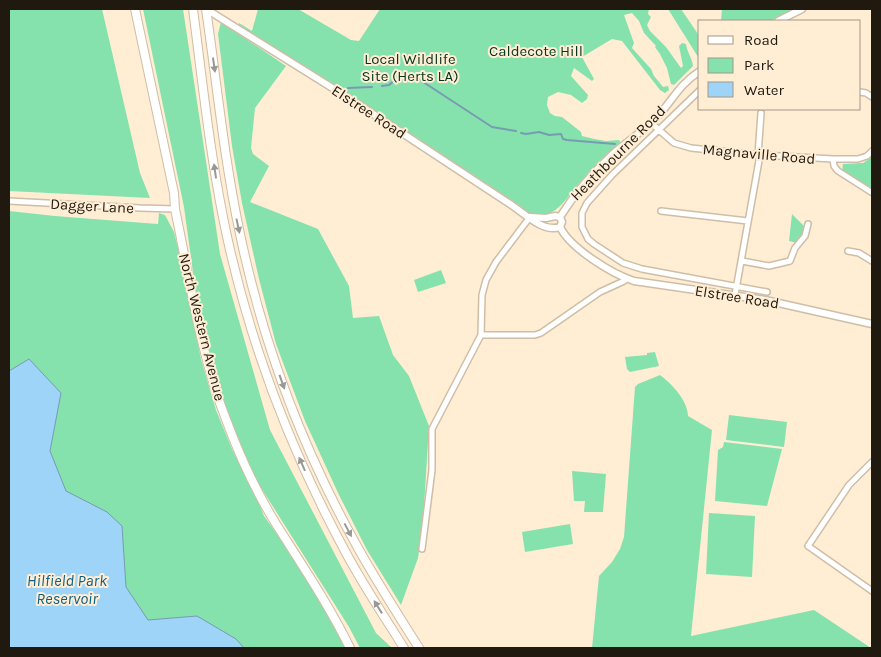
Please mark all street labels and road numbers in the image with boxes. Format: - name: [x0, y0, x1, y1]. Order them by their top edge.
- street label: Elstree Road: [328, 81, 410, 143]
- street label: Heathbourne Road: [567, 102, 669, 204]
- street label: Magnaville Road: [702, 140, 816, 168]
- street label: Dagger Lane: [50, 195, 134, 217]
- street label: North Western Avenue: [175, 251, 229, 403]
- street label: Elstree Road: [694, 281, 780, 313]

